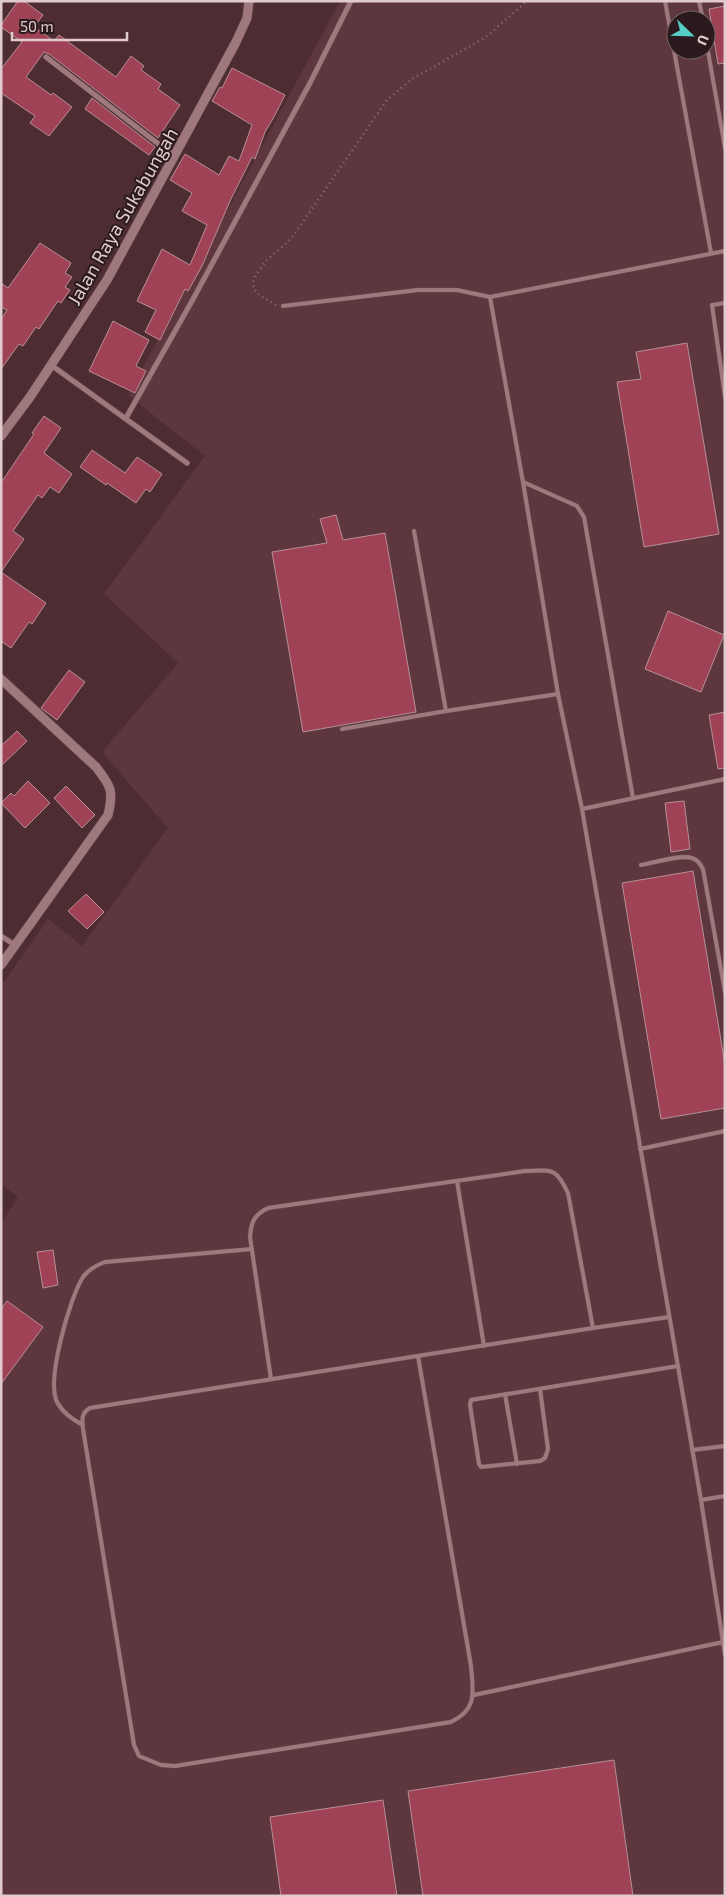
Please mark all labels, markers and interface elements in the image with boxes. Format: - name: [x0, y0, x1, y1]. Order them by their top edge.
- scale bar: [12, 10, 128, 42]
- north arrow: [666, 10, 716, 60]
- text: 50 m: [20, 17, 54, 35]
- text: U: [694, 33, 713, 48]
- street label: Jalan Raya Sukabungah: [62, 123, 182, 309]

